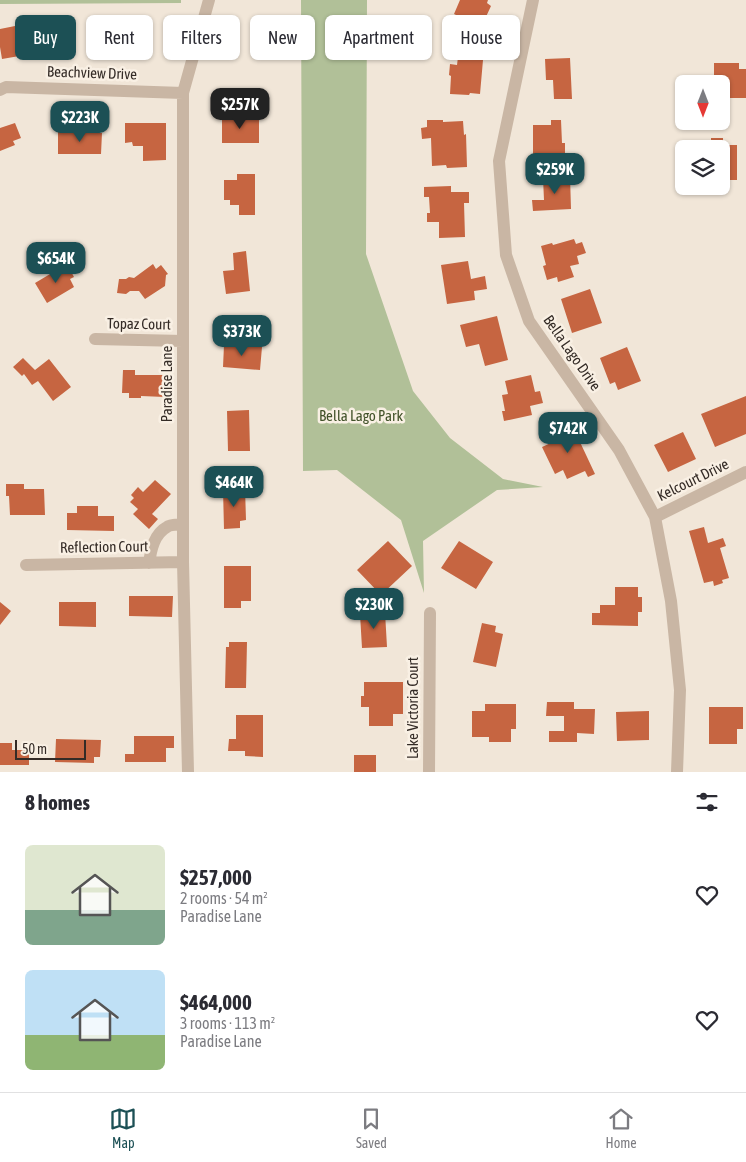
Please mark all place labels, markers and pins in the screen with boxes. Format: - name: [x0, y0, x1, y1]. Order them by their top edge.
- pin: $257K: [205, 88, 275, 130]
- pin: $223K: [45, 100, 115, 143]
- pin: $259K: [520, 152, 590, 195]
- pin: $654K: [21, 242, 91, 284]
- pin: $373K: [207, 314, 277, 357]
- pin: $742K: [533, 412, 603, 454]
- pin: $464K: [199, 466, 269, 508]
- pin: $230K: [339, 588, 409, 630]

